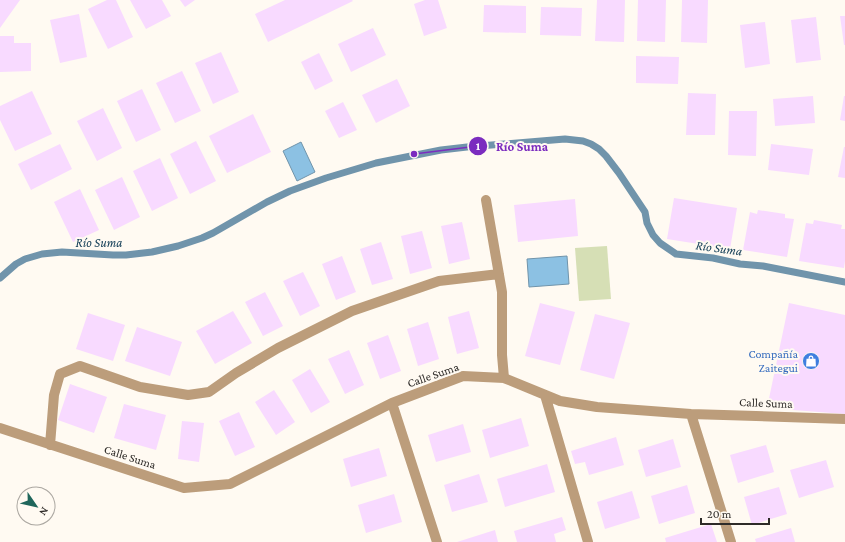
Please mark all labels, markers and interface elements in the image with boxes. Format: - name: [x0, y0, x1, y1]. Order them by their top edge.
- callout: Río Suma: [468, 133, 556, 158]
- text: 1: [476, 139, 481, 153]
- text: Río Suma: [496, 139, 549, 154]
- water label: Río Suma: [76, 235, 122, 250]
- water label: Río Suma: [695, 237, 743, 259]
- place label: Compañía Zaitegui: [748, 347, 798, 375]
- shop icon: Compañía Zaitegui: [801, 351, 821, 371]
- street label: Calle Suma: [405, 360, 461, 390]
- street label: Calle Suma: [739, 395, 793, 411]
- street label: Calle Suma: [102, 442, 158, 472]
- north arrow: [16, 486, 56, 526]
- scale bar: [701, 500, 769, 526]
- text: N: [37, 505, 51, 518]
- text: 20 m: [707, 507, 732, 521]

